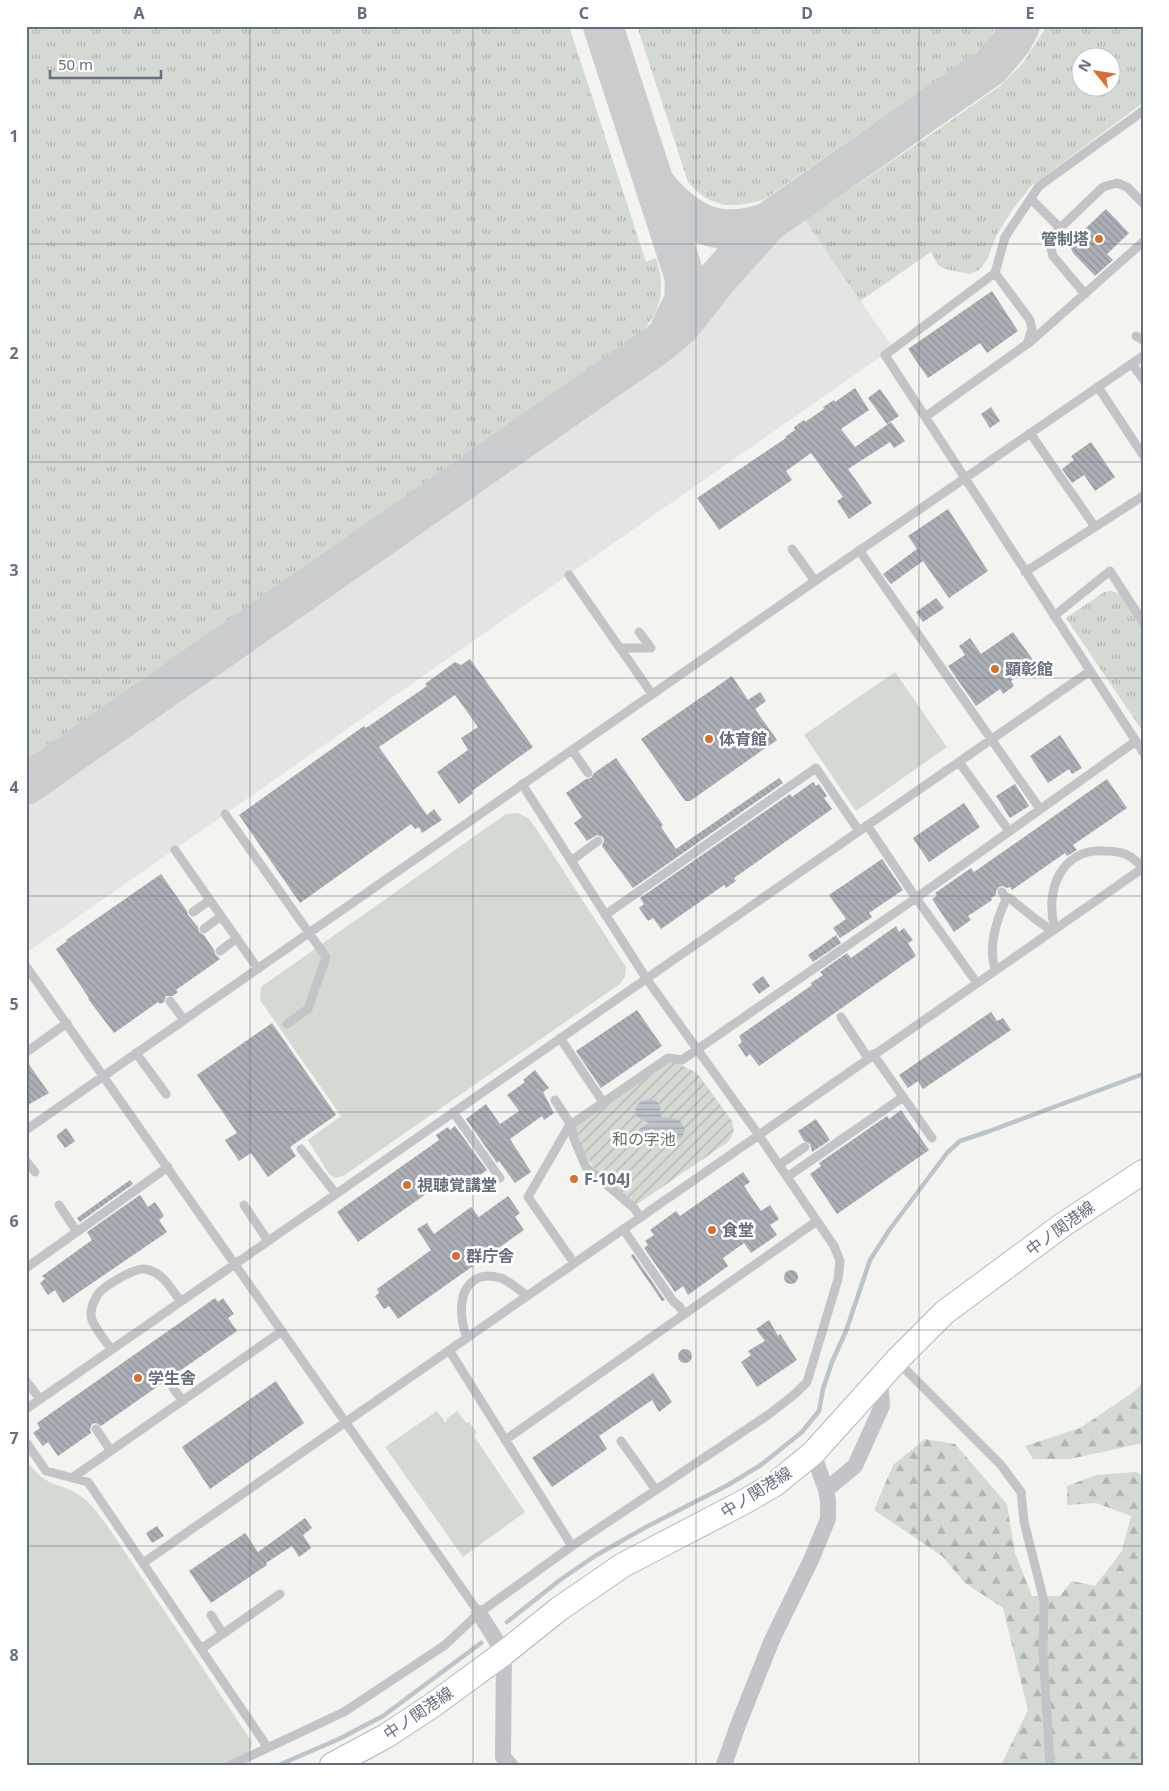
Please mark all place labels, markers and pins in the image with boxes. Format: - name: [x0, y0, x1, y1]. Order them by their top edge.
- place label: 管制塔: [1041, 228, 1089, 250]
- marker: 管制塔: [1093, 233, 1105, 245]
- place label: 顕彰館: [1005, 658, 1053, 680]
- marker: 顕彰館: [989, 663, 1001, 675]
- place label: 体育館: [719, 728, 767, 750]
- marker: 体育館: [703, 733, 715, 745]
- place label: F-104J: [584, 1168, 631, 1190]
- marker: F-104J: [568, 1173, 580, 1185]
- place label: 視聴覚講堂: [417, 1174, 497, 1196]
- marker: 視聴覚講堂: [401, 1179, 413, 1191]
- place label: 食堂: [722, 1219, 754, 1241]
- marker: 食堂: [706, 1224, 718, 1236]
- place label: 群庁舎: [466, 1245, 514, 1267]
- marker: 群庁舎: [450, 1250, 462, 1262]
- place label: 学生舎: [148, 1367, 196, 1389]
- marker: 学生舎: [132, 1372, 144, 1384]

